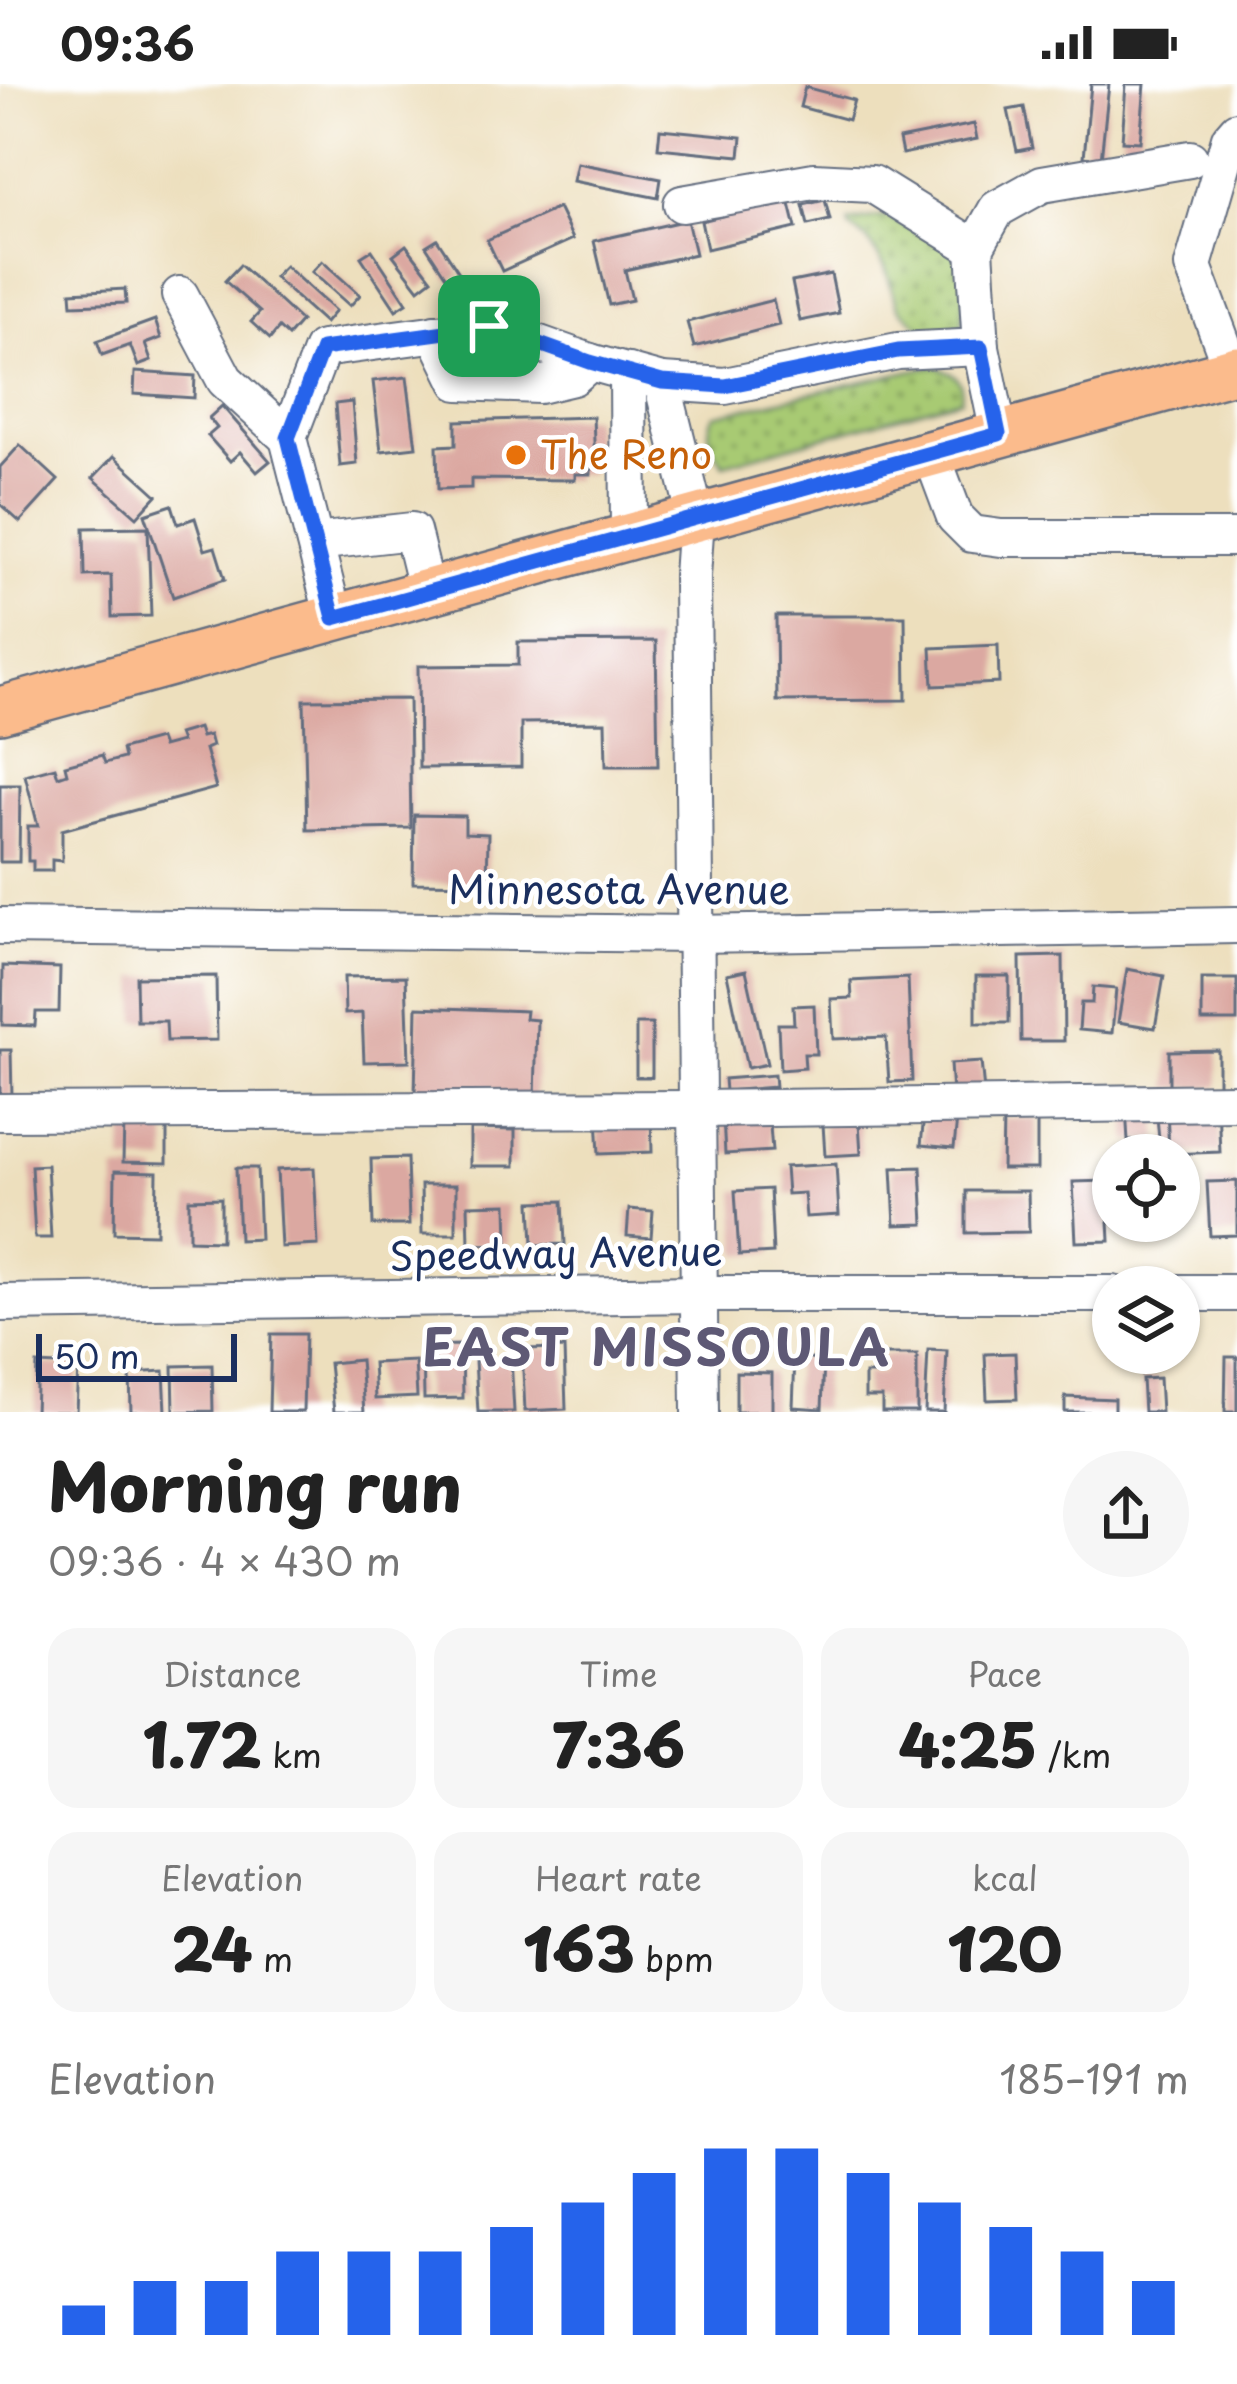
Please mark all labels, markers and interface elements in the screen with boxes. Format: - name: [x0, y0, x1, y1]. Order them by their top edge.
- text: 09:36: [60, 8, 195, 76]
- pin: [438, 275, 540, 377]
- icon: arrive: [456, 293, 522, 359]
- place label: The Reno: [540, 423, 712, 482]
- marker: The Reno: [503, 442, 529, 468]
- street label: Minnesota Avenue: [448, 858, 790, 917]
- map controls: [1092, 1134, 1200, 1374]
- button: locate: [1092, 1134, 1200, 1242]
- street label: Speedway Avenue: [389, 1219, 723, 1284]
- button: layers: [1092, 1266, 1200, 1374]
- district label: EAST MISSOULA: [422, 1306, 892, 1383]
- scale bar: [36, 1328, 237, 1381]
- text: 50 m: [54, 1330, 140, 1380]
- text: Morning run: [48, 1435, 462, 1534]
- button: share: [1063, 1451, 1189, 1577]
- text: 09:36 · 4 × 430 m: [48, 1530, 401, 1589]
- text: Distance: [163, 1648, 301, 1698]
- text: Time: [580, 1648, 657, 1698]
- text: Pace: [968, 1648, 1042, 1698]
- text: 1.72: [143, 1698, 261, 1788]
- text: 7:36: [552, 1698, 685, 1788]
- text: 4:25: [898, 1698, 1037, 1788]
- text: km: [261, 1729, 322, 1779]
- text: /km: [1037, 1729, 1111, 1779]
- text: Elevation: [161, 1852, 303, 1902]
- text: Heart rate: [535, 1852, 702, 1902]
- text: kcal: [972, 1852, 1038, 1902]
- text: 24: [171, 1902, 252, 1992]
- text: 163: [523, 1902, 635, 1992]
- text: 120: [947, 1902, 1062, 1992]
- text: m: [252, 1933, 293, 1983]
- text: bpm: [635, 1933, 714, 1983]
- text: Elevation: [48, 2048, 216, 2107]
- text: 185–191 m: [999, 2048, 1189, 2107]

